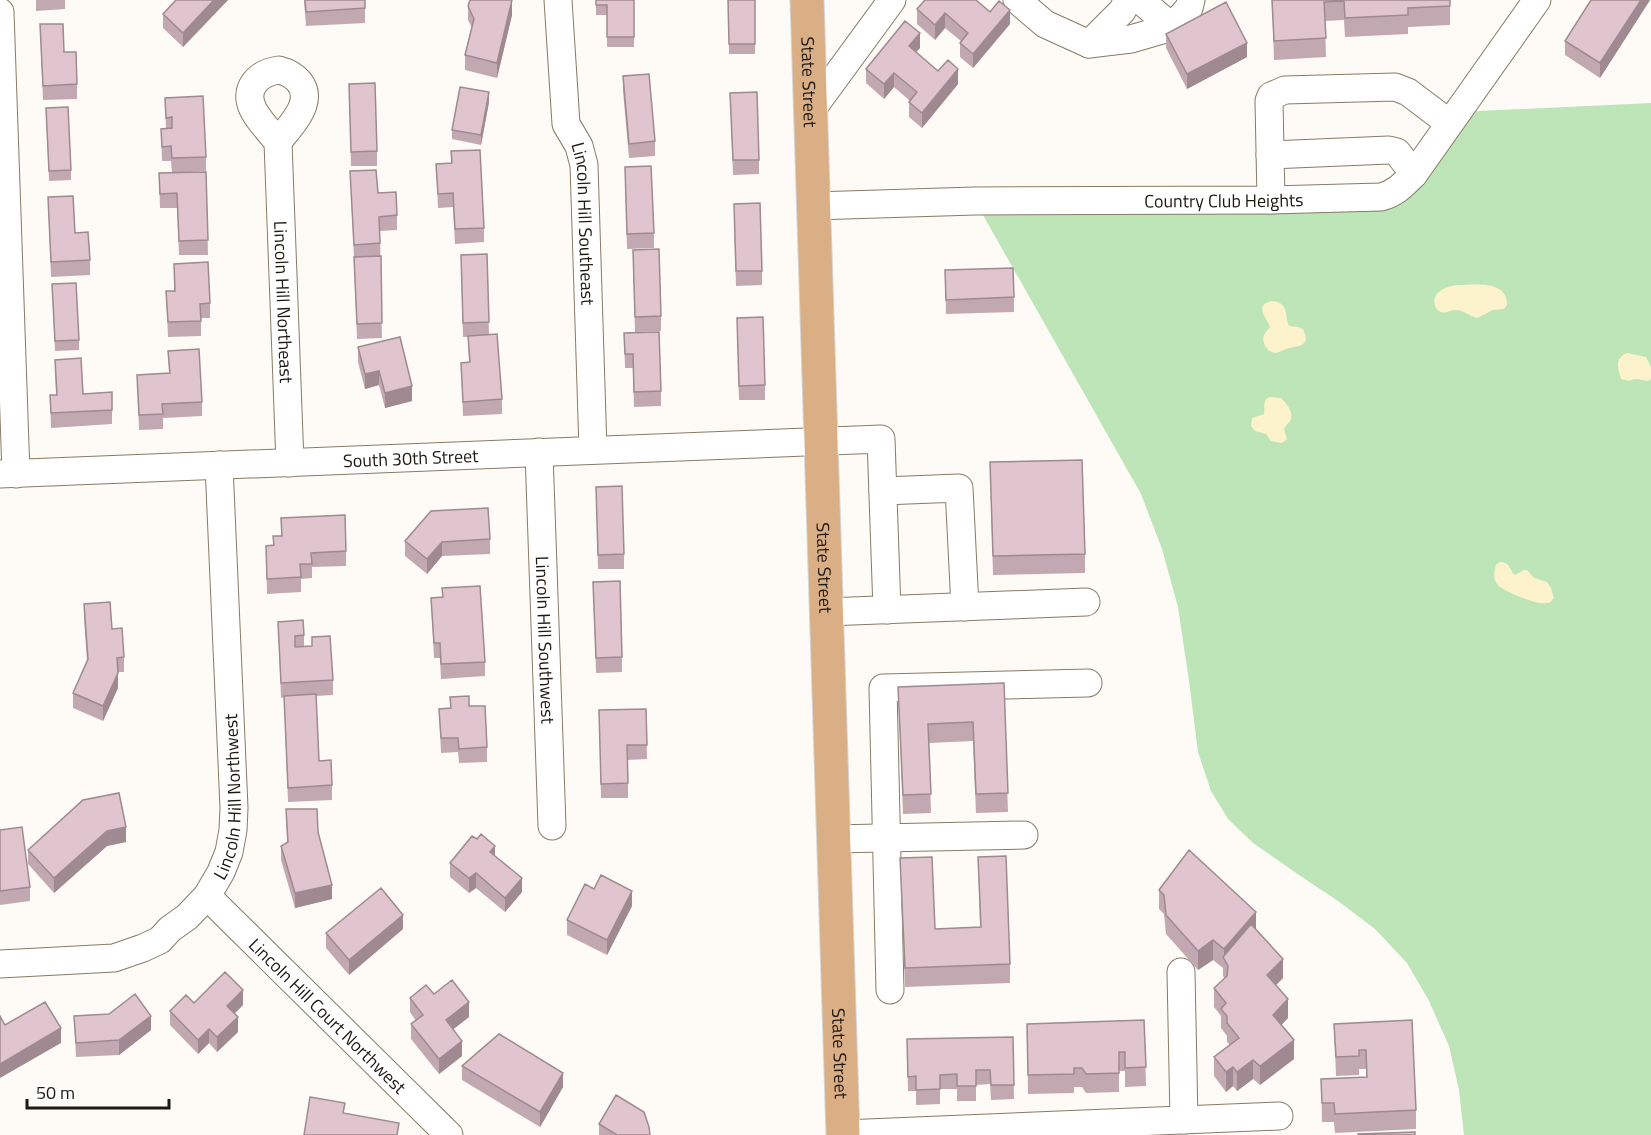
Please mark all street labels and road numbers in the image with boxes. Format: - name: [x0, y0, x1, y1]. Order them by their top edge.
- street label: State Street: [795, 36, 825, 128]
- street label: Lincoln Hill Southeast: [565, 139, 602, 306]
- street label: Country Club Heights: [1144, 186, 1304, 214]
- street label: Lincoln Hill Northeast: [267, 220, 301, 384]
- street label: South 30th Street: [342, 441, 480, 474]
- street label: State Street: [810, 522, 840, 614]
- street label: Lincoln Hill Southwest: [529, 555, 562, 725]
- street label: Lincoln Hill Northwest: [206, 712, 248, 884]
- street label: Lincoln Hill Court Northwest: [243, 931, 413, 1100]
- street label: State Street: [825, 1008, 855, 1100]

